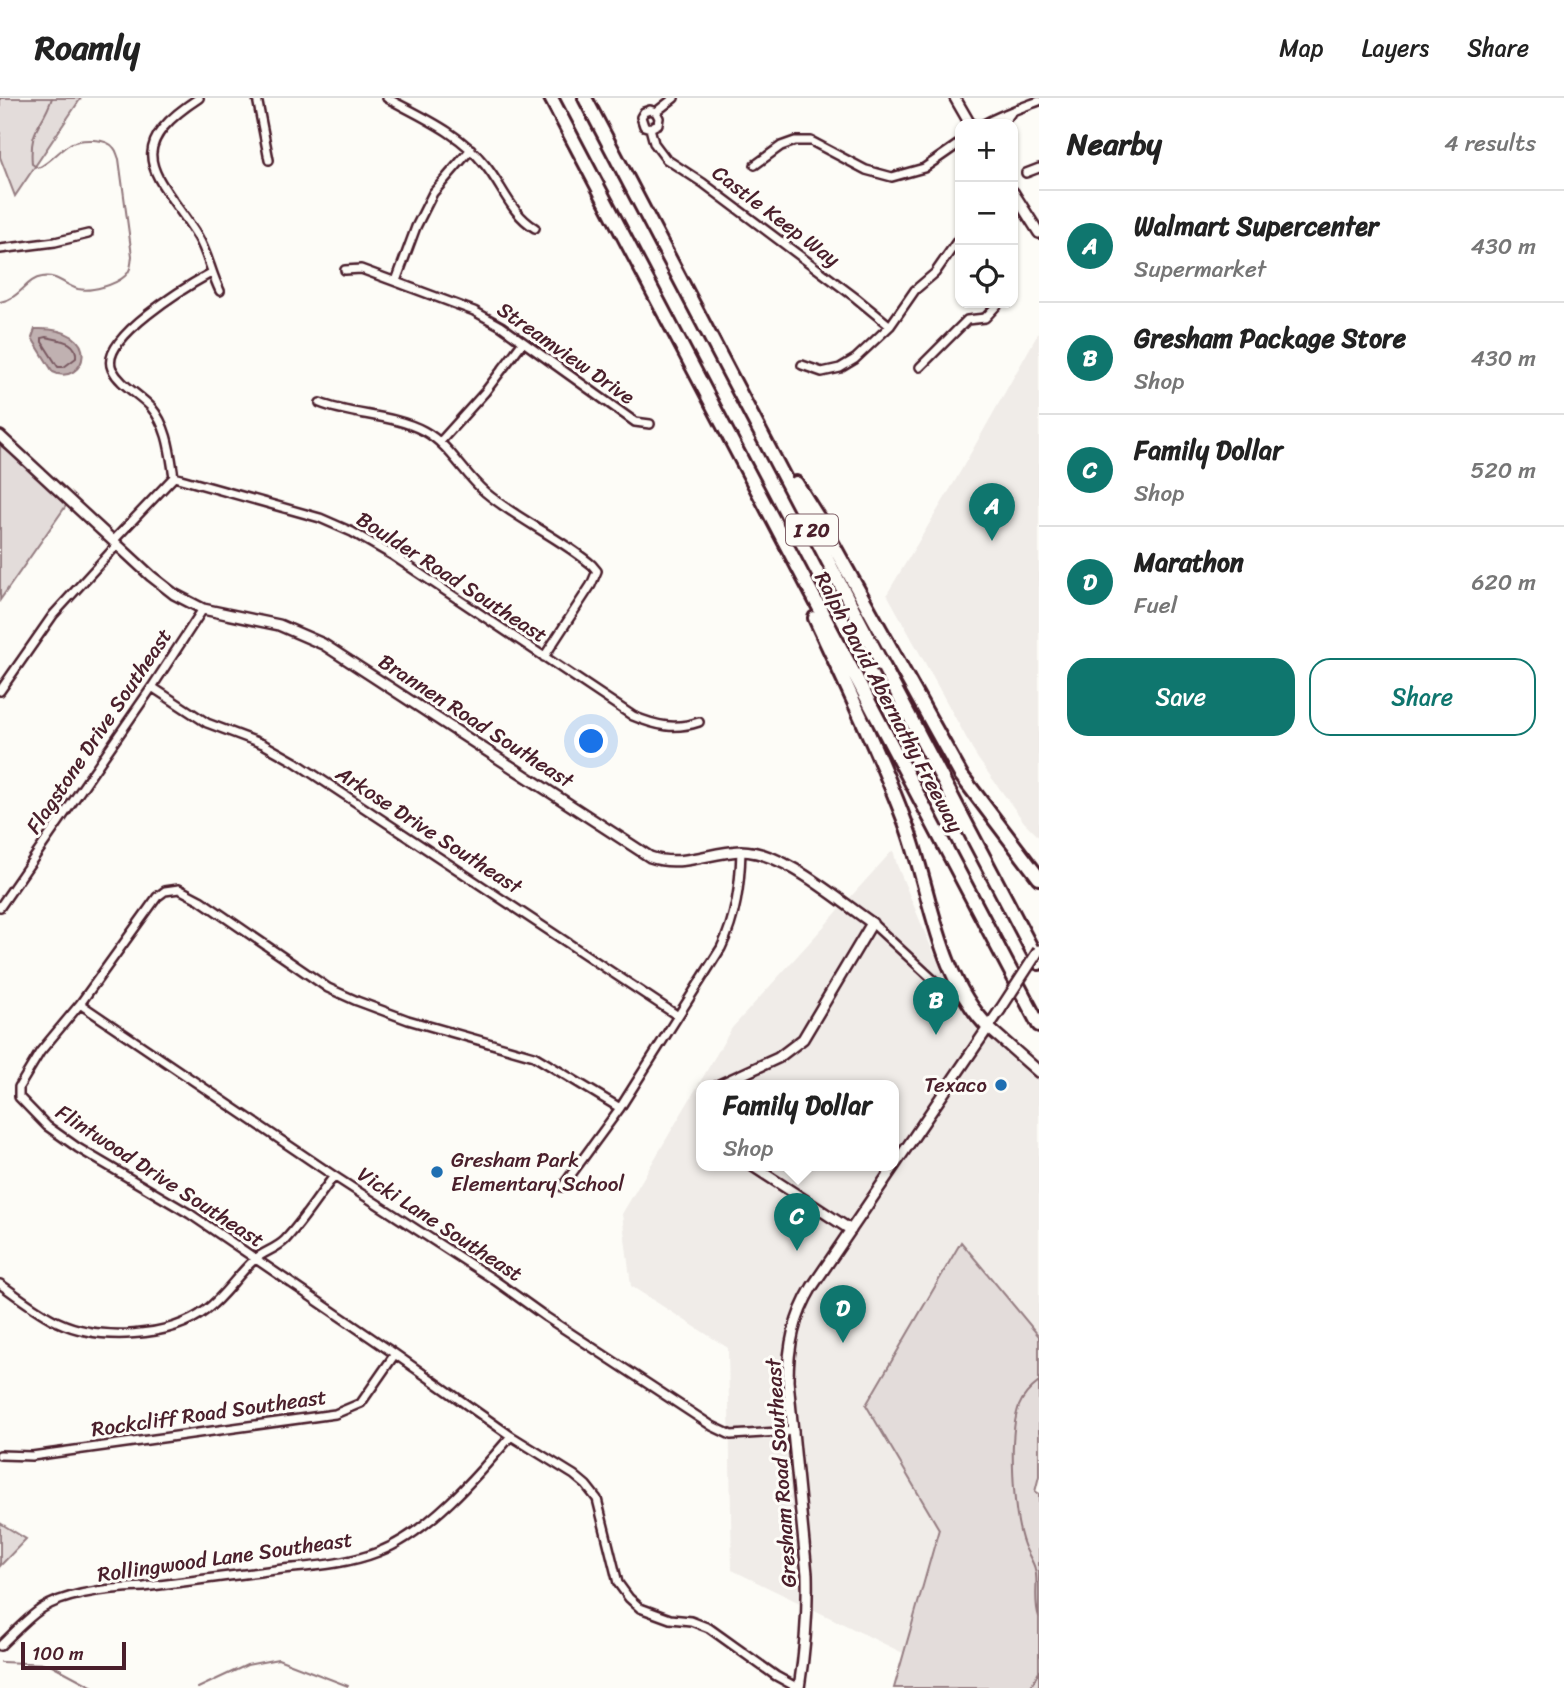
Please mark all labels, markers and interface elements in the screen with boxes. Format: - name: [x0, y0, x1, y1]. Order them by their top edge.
- text: Roamly: [35, 19, 140, 77]
- text: Map: [1279, 27, 1324, 69]
- text: Layers: [1362, 27, 1429, 69]
- text: Share: [1467, 27, 1529, 69]
- text: Nearby: [1067, 117, 1162, 171]
- map controls: [955, 119, 1018, 308]
- button: +: [955, 119, 1018, 182]
- text: 4 results: [1444, 123, 1536, 164]
- street label: Castle Keep Way: [704, 155, 849, 277]
- button: −: [955, 182, 1018, 245]
- text: Walmart Supercenter: [1134, 203, 1378, 249]
- text: A: [1082, 226, 1098, 267]
- text: 430 m: [1471, 226, 1536, 267]
- button: locate: [955, 245, 1018, 308]
- text: Supermarket: [1134, 249, 1266, 290]
- street label: Streamview Drive: [489, 291, 643, 415]
- text: Gresham Package Store: [1134, 315, 1406, 361]
- text: B: [1083, 338, 1097, 379]
- text: 430 m: [1471, 338, 1536, 379]
- text: Shop: [1134, 361, 1184, 402]
- text: Family Dollar: [1134, 427, 1283, 473]
- text: C: [1083, 450, 1097, 491]
- text: 520 m: [1470, 450, 1536, 491]
- text: Shop: [1134, 473, 1184, 514]
- pin: A: [969, 483, 1015, 541]
- street label: Boulder Road Southeast: [349, 501, 555, 653]
- road number: I 20: [786, 514, 838, 546]
- text: Marathon: [1134, 539, 1244, 585]
- text: D: [1083, 562, 1097, 603]
- text: 620 m: [1471, 562, 1536, 603]
- street label: Ralph David Abernathy Freeway: [804, 564, 974, 840]
- text: Fuel: [1134, 585, 1177, 626]
- street label: Flagstone Drive Southeast: [16, 620, 182, 842]
- street label: Brannen Road Southeast: [370, 643, 583, 800]
- button: Save: [1067, 658, 1295, 736]
- button: Share: [1309, 658, 1536, 736]
- your location: [574, 724, 608, 758]
- street label: Arkose Drive Southeast: [327, 755, 531, 906]
- pin: B: [913, 977, 959, 1035]
- place label: Texaco: [924, 1066, 987, 1104]
- marker: Texaco: [993, 1077, 1009, 1093]
- popup: [696, 1080, 899, 1171]
- text: Family Dollar: [723, 1082, 872, 1128]
- street label: Flintwood Drive Southeast: [48, 1094, 272, 1258]
- text: Shop: [723, 1128, 773, 1169]
- place label: Gresham Park Elementary School: [451, 1141, 625, 1203]
- street label: Vicki Lane Southeast: [349, 1156, 531, 1292]
- marker: Gresham Park Elementary School: [429, 1164, 445, 1180]
- pin: C: [774, 1193, 820, 1251]
- pin: D: [820, 1285, 866, 1343]
- street label: Gresham Road Southeast: [754, 1356, 808, 1589]
- street label: Rockcliff Road Southeast: [89, 1378, 329, 1448]
- street label: Rollingwood Lane Southeast: [95, 1520, 355, 1594]
- text: 100 m: [32, 1637, 84, 1670]
- scale bar: [21, 1639, 126, 1671]

